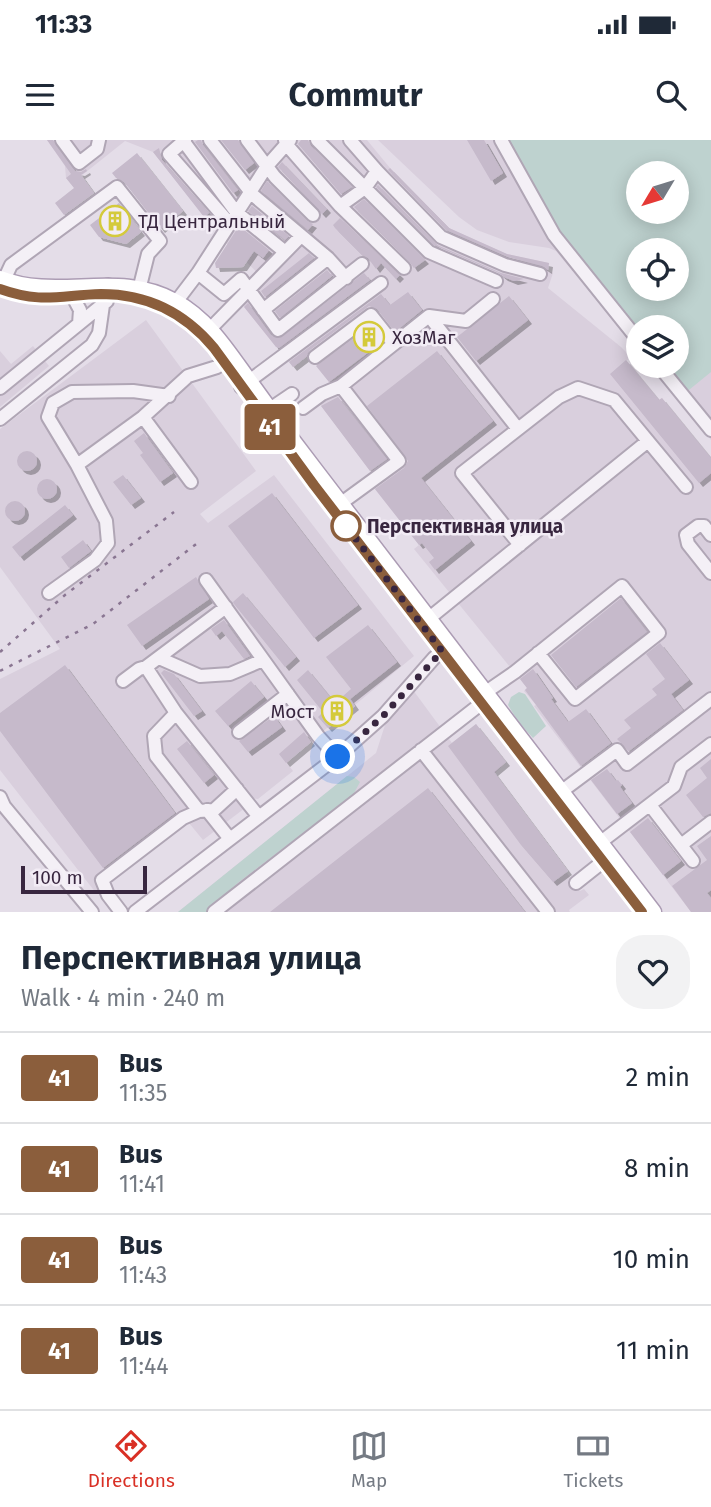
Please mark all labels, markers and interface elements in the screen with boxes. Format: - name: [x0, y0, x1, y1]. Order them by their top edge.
- text: 11:33: [35, 9, 92, 40]
- icon: menu: [21, 76, 59, 114]
- text: Commutr: [288, 76, 423, 114]
- icon: search: [652, 76, 690, 114]
- north arrow: [626, 161, 690, 224]
- map controls: [626, 161, 689, 378]
- building icon: ТД Центральный: [98, 204, 132, 238]
- place label: ТД Центральный: [138, 210, 285, 233]
- button: locate: [626, 238, 689, 301]
- button: layers: [626, 315, 689, 378]
- building icon: ХозМаг: [352, 320, 386, 354]
- place label: ХозМаг: [392, 326, 456, 349]
- line badge: 41: [238, 404, 302, 450]
- text: 41: [259, 413, 281, 441]
- marker: Перспективная улица: [331, 511, 361, 541]
- place label: Перспективная улица: [367, 515, 563, 538]
- building icon: Мост: [320, 694, 354, 728]
- place label: Мост: [270, 700, 314, 723]
- your location: [320, 739, 355, 774]
- scale bar: [21, 863, 147, 895]
- text: 100 m: [32, 866, 83, 889]
- button: heart: [616, 935, 690, 1009]
- text: Перспективная улица: [21, 938, 362, 978]
- text: Walk · 4 min · 240 m: [21, 984, 225, 1012]
- text: Bus: [119, 1048, 162, 1079]
- text: 2 min: [625, 1062, 690, 1093]
- text: 41: [48, 1064, 71, 1092]
- text: 11:35: [119, 1079, 167, 1107]
- text: Bus: [119, 1139, 162, 1170]
- text: 8 min: [624, 1153, 690, 1184]
- text: 41: [48, 1155, 71, 1183]
- text: 11:41: [119, 1170, 165, 1198]
- text: Bus: [119, 1230, 162, 1261]
- text: 10 min: [612, 1244, 690, 1275]
- text: 41: [48, 1246, 71, 1274]
- text: 11:43: [119, 1261, 167, 1289]
- text: Bus: [119, 1321, 162, 1352]
- text: 11 min: [616, 1335, 690, 1366]
- text: 41: [48, 1337, 71, 1365]
- text: 11:44: [119, 1352, 168, 1380]
- tab: Directions: [88, 1427, 175, 1492]
- tab: Map: [350, 1427, 388, 1492]
- tab: Tickets: [563, 1427, 623, 1492]

